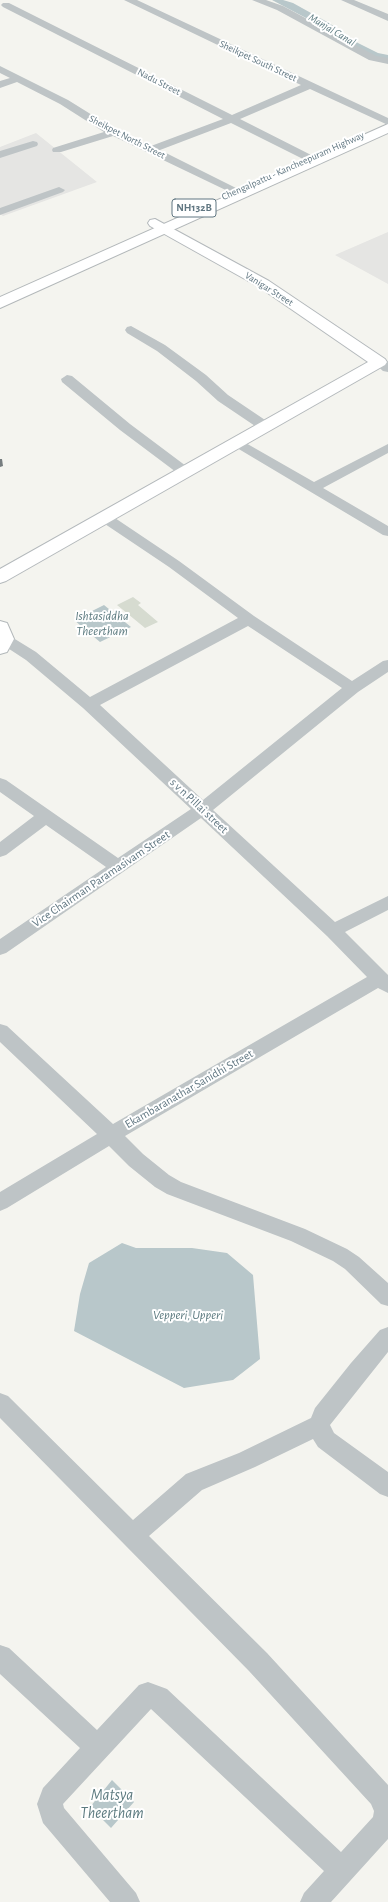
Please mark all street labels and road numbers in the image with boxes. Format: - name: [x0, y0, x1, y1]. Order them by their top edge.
- street label: Sheikpet South Street: [217, 38, 299, 84]
- street label: Nadu Street: [135, 66, 183, 98]
- street label: Sheikpet North Street: [87, 113, 167, 161]
- street label: Chengalpattu - Kancheepuram Highway: [220, 129, 366, 203]
- road number: NH132B: [172, 199, 216, 217]
- street label: Vanigar Street: [243, 269, 295, 309]
- street label: s v n Pillai street: [167, 775, 231, 837]
- street label: Vice Chairman Paramasivam Street: [29, 827, 173, 931]
- street label: Ekambaranathar Sanidhi Street: [122, 1046, 256, 1132]

